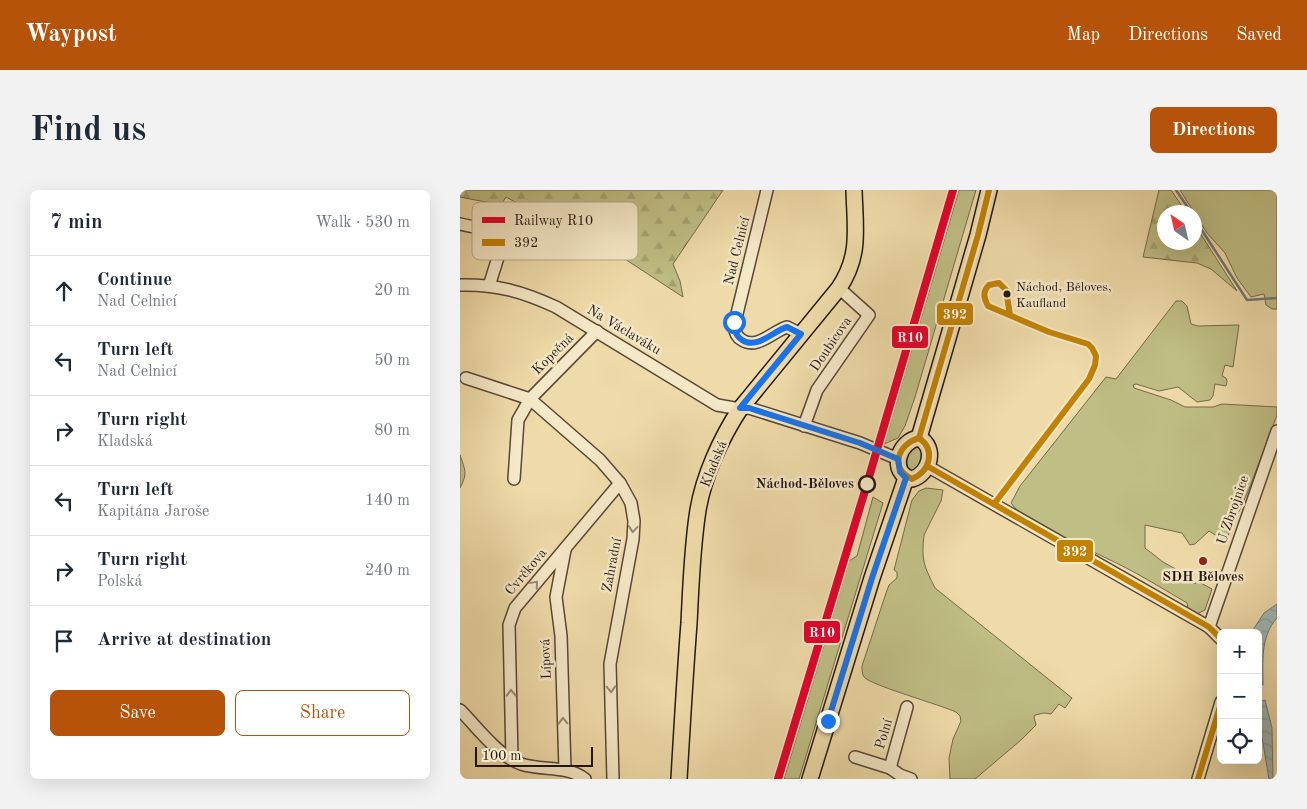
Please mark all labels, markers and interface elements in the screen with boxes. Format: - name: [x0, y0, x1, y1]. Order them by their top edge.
- text: Waypost: [25, 23, 117, 47]
- text: Map: [1067, 26, 1100, 44]
- text: Directions: [1128, 26, 1208, 44]
- text: Saved: [1236, 26, 1282, 44]
- button: Directions: [1150, 107, 1277, 153]
- text: Find us: [30, 113, 146, 148]
- legend: [472, 202, 638, 260]
- north arrow: [1157, 205, 1202, 250]
- text: 7 min: [50, 212, 103, 233]
- text: Railway R10: [514, 214, 593, 228]
- text: Walk · 530 m: [315, 215, 410, 231]
- street label: Nad Celnicí: [722, 215, 752, 287]
- text: 392: [514, 236, 538, 250]
- text: Continue: [97, 271, 172, 290]
- icon: ahead: [50, 277, 78, 305]
- place label: Náchod, Běloves, Kaufland: [1016, 281, 1112, 310]
- text: 20 m: [374, 283, 410, 299]
- marker: Náchod, Běloves, Kaufland: [1002, 289, 1012, 299]
- text: Nad Celnicí: [97, 294, 177, 310]
- line badge: 392: [936, 302, 974, 326]
- street label: Na Václaváku: [585, 303, 664, 358]
- text: 392: [943, 308, 967, 322]
- route start: [723, 311, 746, 334]
- street label: Doubicova: [808, 314, 854, 374]
- line badge: R10: [891, 325, 929, 349]
- street label: Kopečná: [530, 331, 576, 377]
- text: R10: [897, 331, 923, 345]
- text: Turn left: [97, 341, 174, 360]
- icon: left: [50, 347, 78, 375]
- text: 50 m: [374, 353, 410, 369]
- text: Nad Celnicí: [97, 364, 177, 380]
- text: Turn right: [97, 411, 187, 430]
- icon: right: [50, 417, 78, 445]
- text: 80 m: [374, 423, 410, 439]
- text: Kladská: [97, 434, 153, 450]
- street label: Kladská: [698, 439, 730, 489]
- street label: U Zbrojnice: [1215, 474, 1251, 546]
- marker: Náchod-Běloves: [858, 475, 876, 493]
- place label: Náchod-Běloves: [756, 477, 854, 491]
- text: Turn left: [97, 481, 174, 500]
- icon: left: [50, 487, 78, 515]
- text: 140 m: [365, 493, 410, 509]
- text: Kapitána Jaroše: [97, 504, 209, 520]
- one-way arrow: [628, 525, 639, 533]
- street label: Zahradní: [600, 536, 624, 593]
- line badge: 392: [1056, 539, 1094, 563]
- text: 392: [1063, 545, 1087, 559]
- street label: Cvrčkova: [503, 546, 549, 598]
- text: Turn right: [97, 551, 187, 570]
- marker: SDH Běloves: [1197, 555, 1209, 567]
- icon: right: [50, 557, 78, 585]
- text: 240 m: [365, 563, 410, 579]
- place label: SDH Běloves: [1162, 570, 1244, 584]
- text: Polská: [97, 574, 142, 590]
- one-way arrow: [530, 581, 538, 590]
- line badge: R10: [803, 620, 841, 644]
- text: R10: [809, 626, 835, 640]
- icon: arrive: [50, 627, 78, 655]
- map controls: [1217, 629, 1262, 764]
- button: +: [1217, 629, 1262, 674]
- text: Arrive at destination: [97, 631, 271, 650]
- street label: Lípová: [538, 638, 554, 680]
- button: −: [1217, 674, 1262, 719]
- one-way arrow: [605, 686, 616, 694]
- one-way arrow: [505, 689, 516, 697]
- button: Save: [50, 690, 225, 736]
- button: Share: [235, 690, 410, 736]
- route end: [817, 710, 840, 733]
- one-way arrow: [558, 717, 568, 724]
- street label: Polní: [873, 717, 895, 751]
- button: locate: [1217, 719, 1262, 764]
- scale bar: [475, 744, 592, 767]
- text: 100 m: [482, 749, 521, 763]

